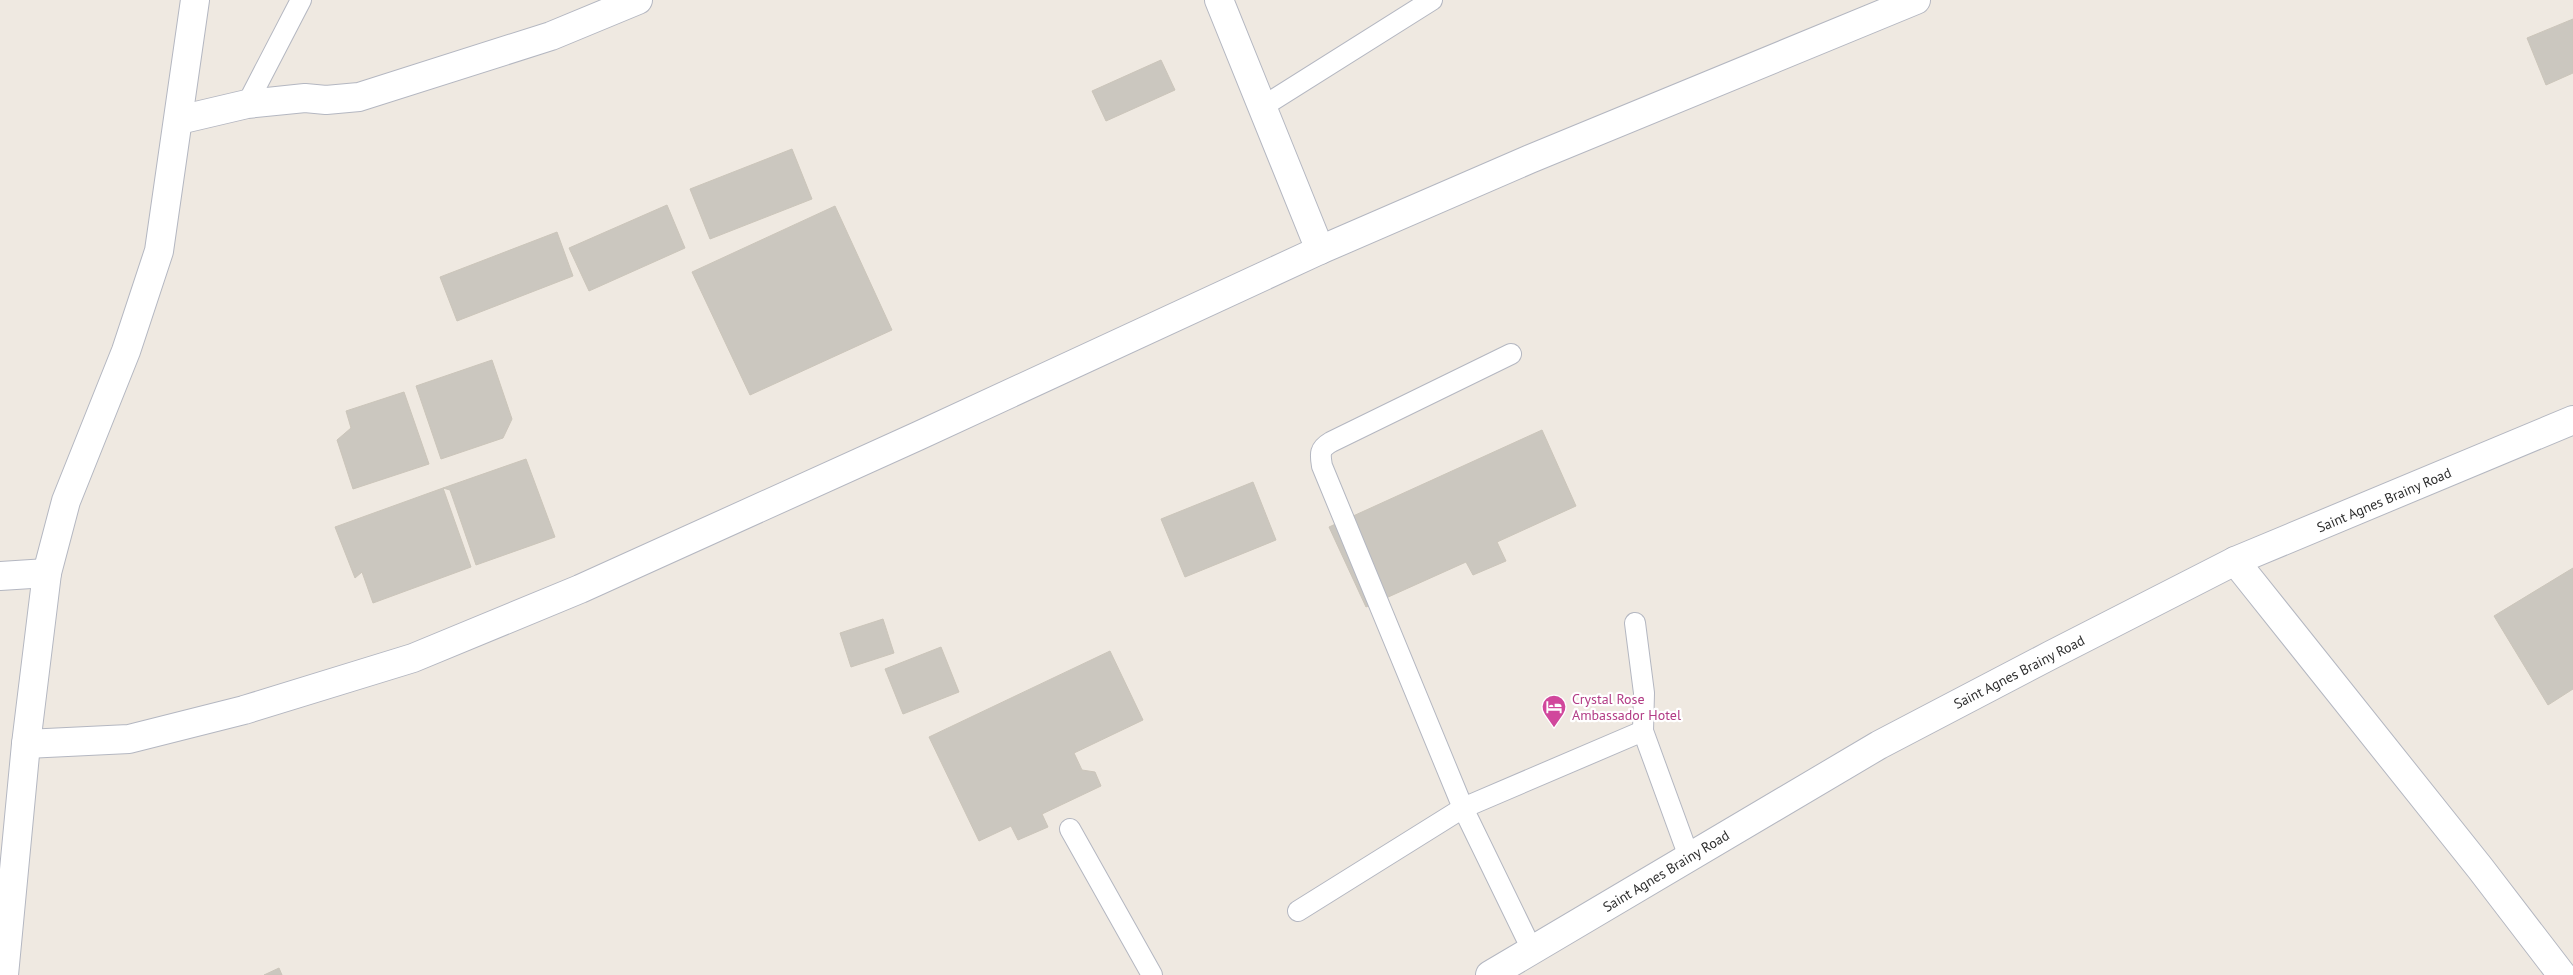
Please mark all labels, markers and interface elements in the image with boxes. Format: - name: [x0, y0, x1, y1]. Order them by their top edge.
- street label: Saint Agnes Brainy Road: [2314, 463, 2454, 537]
- street label: Saint Agnes Brainy Road: [1951, 631, 2087, 713]
- place label: Crystal Rose Ambassador Hotel: [1572, 690, 1681, 724]
- hotel icon: Crystal Rose Ambassador Hotel: [1541, 694, 1567, 728]
- street label: Saint Agnes Brainy Road: [1599, 826, 1733, 916]

